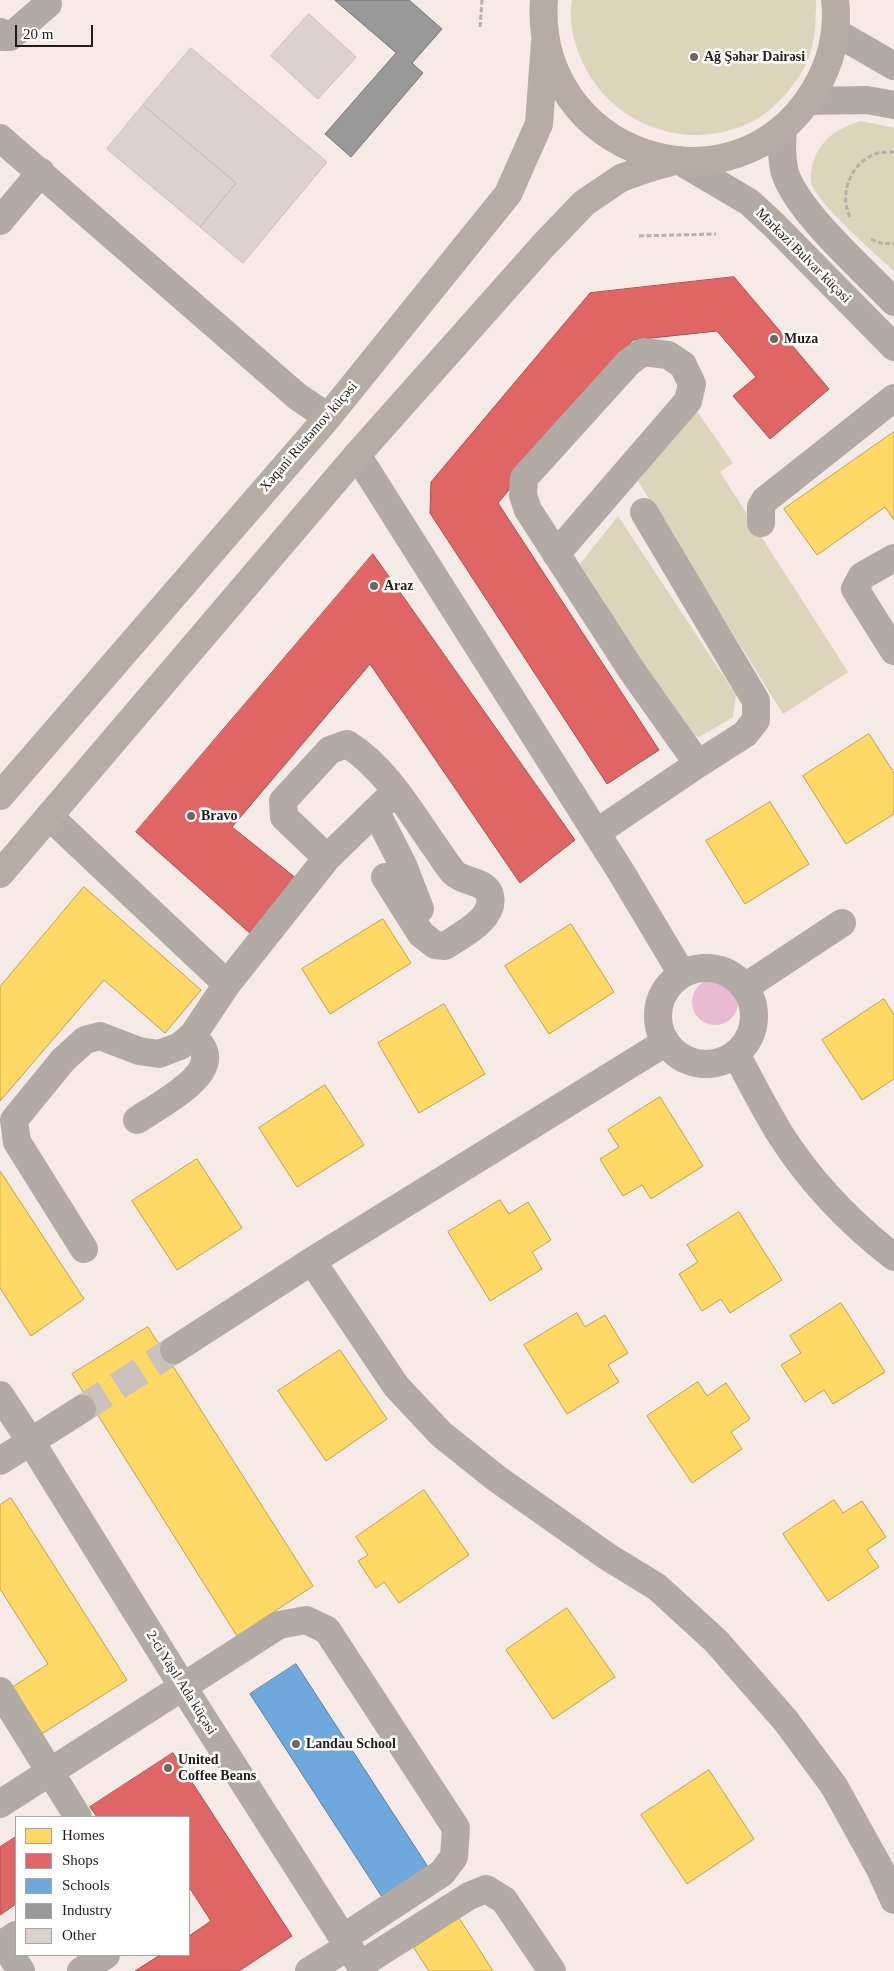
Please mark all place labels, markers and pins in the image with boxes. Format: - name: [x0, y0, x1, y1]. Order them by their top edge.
- place label: Ağ Şəhər Dairəsi: [704, 49, 805, 65]
- marker: Ağ Şəhər Dairəsi: [688, 51, 700, 63]
- place label: Muza: [784, 331, 818, 347]
- marker: Muza: [768, 333, 780, 345]
- place label: Araz: [384, 578, 414, 594]
- marker: Araz: [368, 580, 380, 592]
- place label: Bravo: [201, 808, 238, 824]
- marker: Bravo: [185, 810, 197, 822]
- place label: Landau School: [306, 1736, 396, 1752]
- marker: Landau School: [290, 1738, 302, 1750]
- place label: United Coffee Beans: [178, 1752, 256, 1784]
- marker: United Coffee Beans: [162, 1762, 174, 1774]

